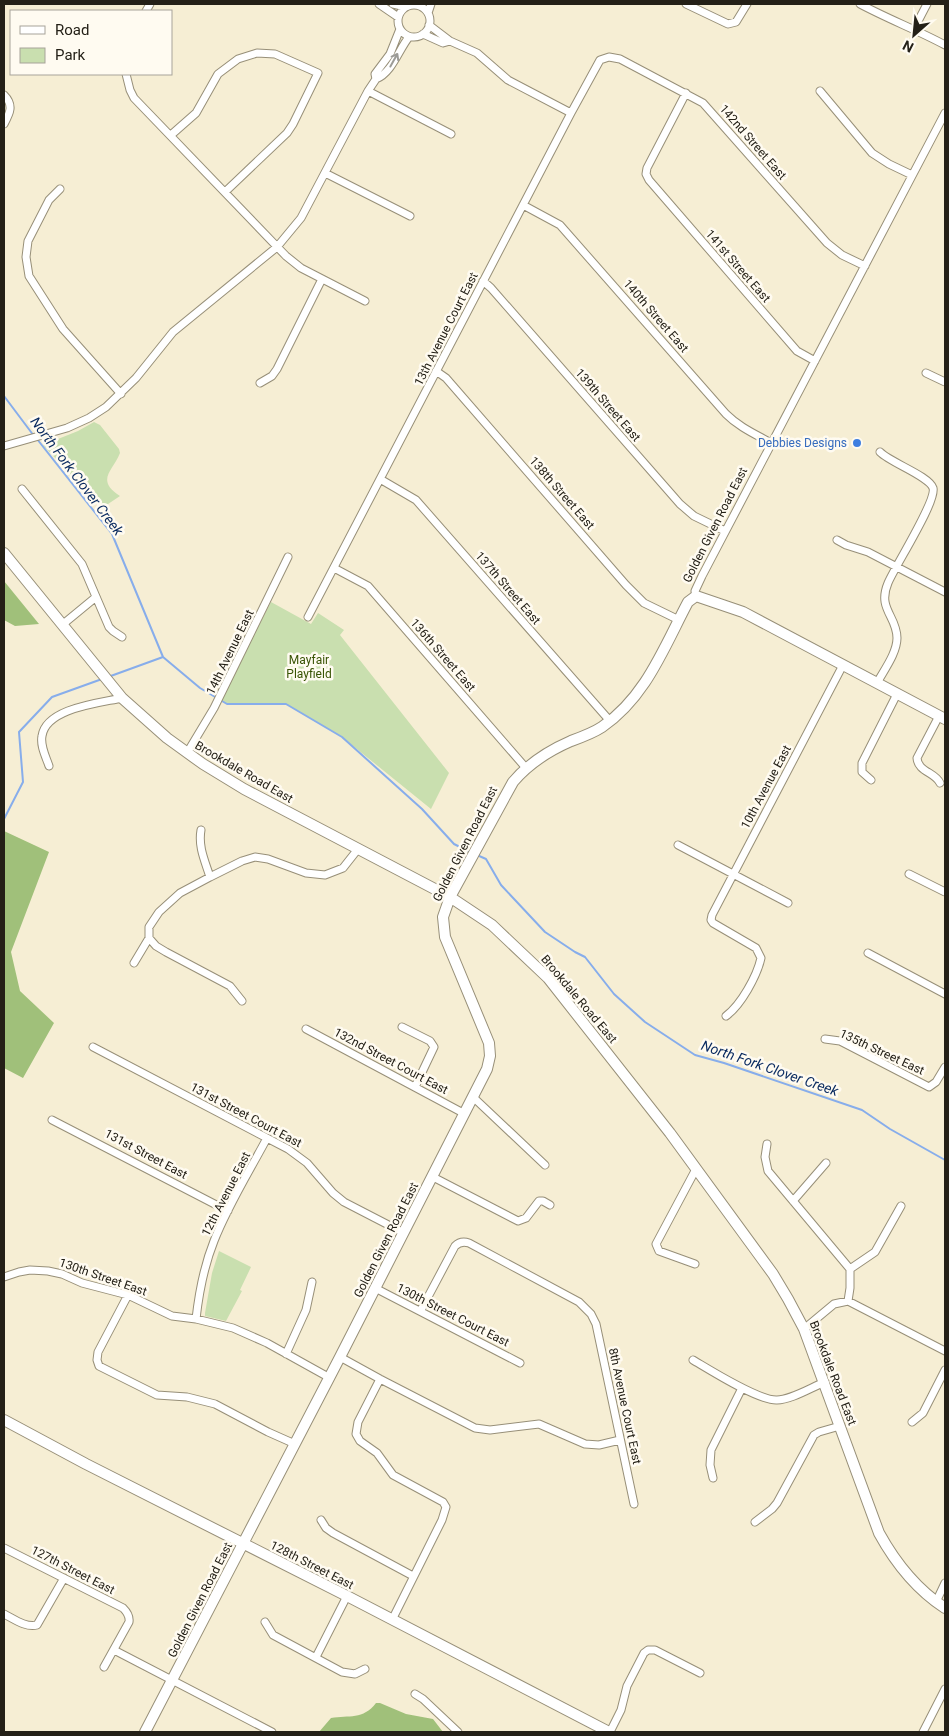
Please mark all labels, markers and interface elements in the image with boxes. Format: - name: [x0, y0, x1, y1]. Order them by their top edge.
- legend: [10, 10, 172, 75]
- north arrow: [889, 10, 939, 60]
- text: Road: [55, 21, 89, 39]
- text: N: [900, 37, 916, 56]
- text: Park: [55, 46, 86, 64]
- one-way arrow: [389, 52, 399, 67]
- street label: 142nd Street East: [717, 102, 789, 182]
- street label: 141st Street East: [703, 227, 773, 305]
- street label: 13th Avenue Court East: [411, 270, 481, 388]
- street label: 140th Street East: [621, 277, 691, 355]
- street label: 139th Street East: [573, 366, 643, 444]
- water label: North Fork Clover Creek: [27, 414, 127, 539]
- place label: Debbies Designs: [758, 436, 847, 450]
- marker: Debbies Designs: [851, 437, 863, 449]
- street label: 138th Street East: [527, 454, 597, 532]
- street label: Golden Given Road East: [680, 465, 750, 585]
- street label: 137th Street East: [473, 549, 543, 627]
- street label: 14th Avenue East: [203, 607, 257, 697]
- street label: 136th Street East: [408, 616, 478, 694]
- park label: Mayfair Playfield: [286, 653, 332, 681]
- street label: Brookdale Road East: [193, 738, 295, 806]
- street label: 10th Avenue East: [738, 743, 794, 831]
- street label: Golden Given Road East: [430, 784, 500, 904]
- street label: Brookdale Road East: [538, 952, 620, 1046]
- street label: 132nd Street Court East: [332, 1025, 451, 1097]
- street label: 135th Street East: [837, 1026, 927, 1078]
- water label: North Fork Clover Creek: [699, 1037, 842, 1099]
- street label: 131st Street Court East: [188, 1080, 304, 1150]
- street label: 131st Street East: [102, 1126, 190, 1182]
- street label: 12th Avenue East: [199, 1149, 253, 1238]
- street label: Golden Given Road East: [351, 1180, 421, 1300]
- street label: 130th Street East: [57, 1255, 149, 1299]
- street label: 130th Street Court East: [394, 1281, 512, 1350]
- street label: Brookdale Road East: [807, 1319, 859, 1427]
- street label: 8th Avenue Court East: [606, 1347, 644, 1465]
- street label: 128th Street East: [268, 1538, 356, 1592]
- street label: Golden Given Road East: [165, 1540, 235, 1660]
- street label: 127th Street East: [29, 1543, 117, 1597]

